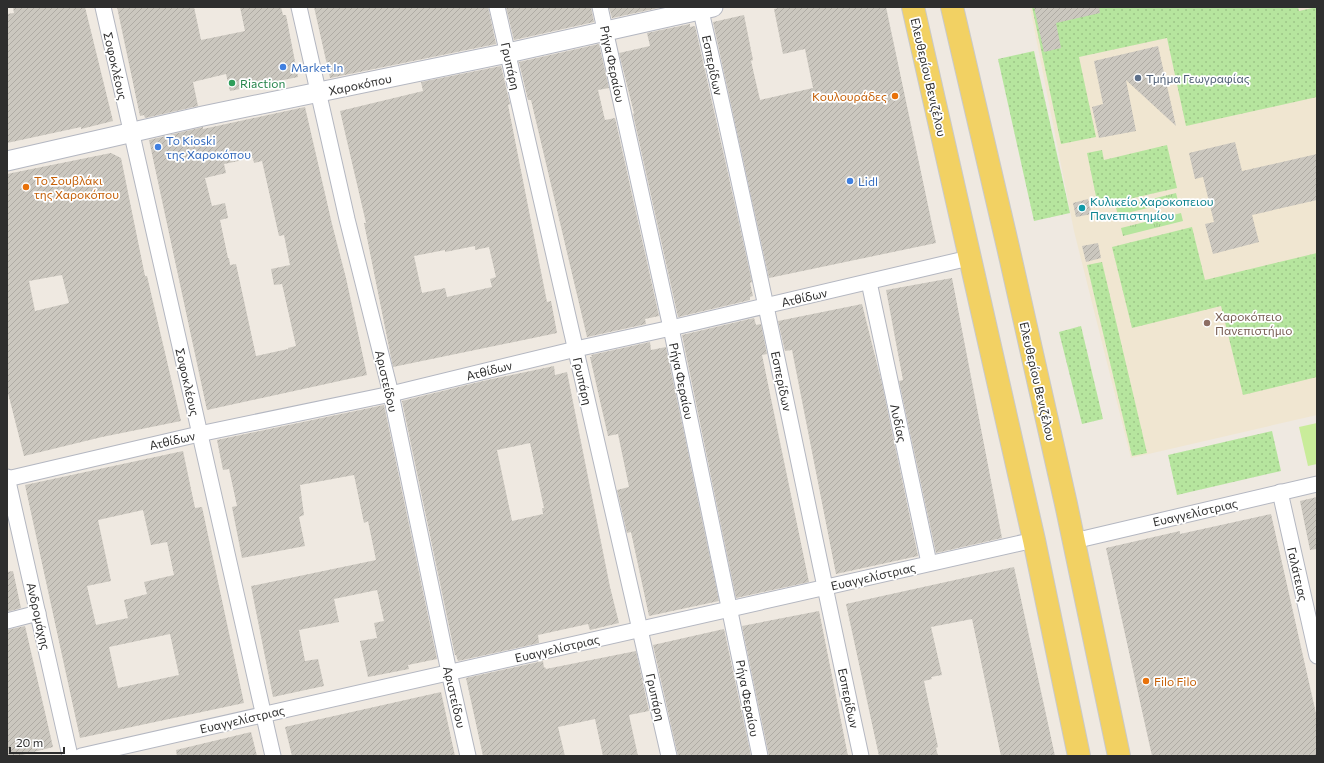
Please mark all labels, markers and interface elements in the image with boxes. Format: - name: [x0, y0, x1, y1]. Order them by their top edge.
- street label: Ελευθερίου Βενιζέλου: [909, 16, 950, 138]
- street label: Ρήγα Φεραίου: [598, 24, 628, 104]
- street label: Σοφοκλέους: [101, 31, 131, 101]
- street label: Εσπερίδων: [700, 34, 726, 96]
- street label: Γρυπάρη: [499, 41, 523, 91]
- place label: Market In: [291, 60, 343, 74]
- marker: Market In: [278, 62, 288, 72]
- street label: Χαροκόπου: [327, 70, 393, 97]
- place label: Τμήμα Γεωγραφίας: [1146, 71, 1250, 85]
- marker: Τμήμα Γεωγραφίας: [1133, 73, 1143, 83]
- place label: Riaction: [240, 76, 285, 90]
- marker: Riaction: [227, 78, 237, 88]
- place label: Κουλουράδες: [812, 89, 887, 103]
- marker: Κουλουράδες: [890, 91, 900, 101]
- place label: Το Kioski της Χαροκόπου: [166, 133, 251, 161]
- marker: Το Kioski της Χαροκόπου: [153, 142, 163, 152]
- place label: Το Σουβλάκι της Χαροκόπου: [34, 173, 119, 201]
- place label: Lidl: [858, 174, 878, 188]
- marker: Lidl: [845, 176, 855, 186]
- marker: Το Σουβλάκι της Χαροκόπου: [21, 182, 31, 192]
- place label: Κυλικείο Χαροκοπειου Πανεπιστημίου: [1090, 194, 1214, 222]
- marker: Κυλικείο Χαροκοπειου Πανεπιστημίου: [1077, 203, 1087, 213]
- street label: Ατθίδων: [780, 285, 828, 309]
- place label: Χαροκόπειο Πανεπιστήμιο: [1215, 309, 1292, 337]
- marker: Χαροκόπειο Πανεπιστήμιο: [1202, 318, 1212, 328]
- street label: Ελευθερίου Βενιζέλου: [1018, 320, 1059, 442]
- street label: Ρήγα Φεραίου: [667, 341, 697, 421]
- street label: Σοφοκλέους: [173, 347, 203, 417]
- street label: Αριστείδου: [373, 349, 401, 414]
- street label: Εσπερίδων: [769, 350, 795, 412]
- street label: Γρυπάρη: [571, 356, 595, 406]
- street label: Ατθίδων: [465, 358, 513, 382]
- street label: Λυδίας: [888, 402, 910, 444]
- street label: Ατθίδων: [148, 428, 196, 452]
- street label: Ευαγγελίστριας: [1151, 495, 1239, 529]
- street label: Γαλάτειας: [1285, 545, 1311, 603]
- street label: Ευαγγελίστριας: [829, 559, 917, 593]
- street label: Ανδρομάχης: [24, 581, 54, 651]
- street label: Ευαγγελίστριας: [513, 631, 601, 665]
- street label: Ρήγα Φεραίου: [734, 658, 762, 738]
- street label: Αριστείδου: [441, 665, 469, 730]
- street label: Εσπερίδων: [836, 667, 862, 729]
- street label: Γρυπάρη: [644, 672, 668, 722]
- place label: Filo Filo: [1154, 674, 1197, 688]
- marker: Filo Filo: [1141, 676, 1151, 686]
- street label: Ευαγγελίστριας: [198, 702, 286, 736]
- scale bar: [10, 729, 64, 755]
- text: 20 m: [16, 735, 43, 749]

